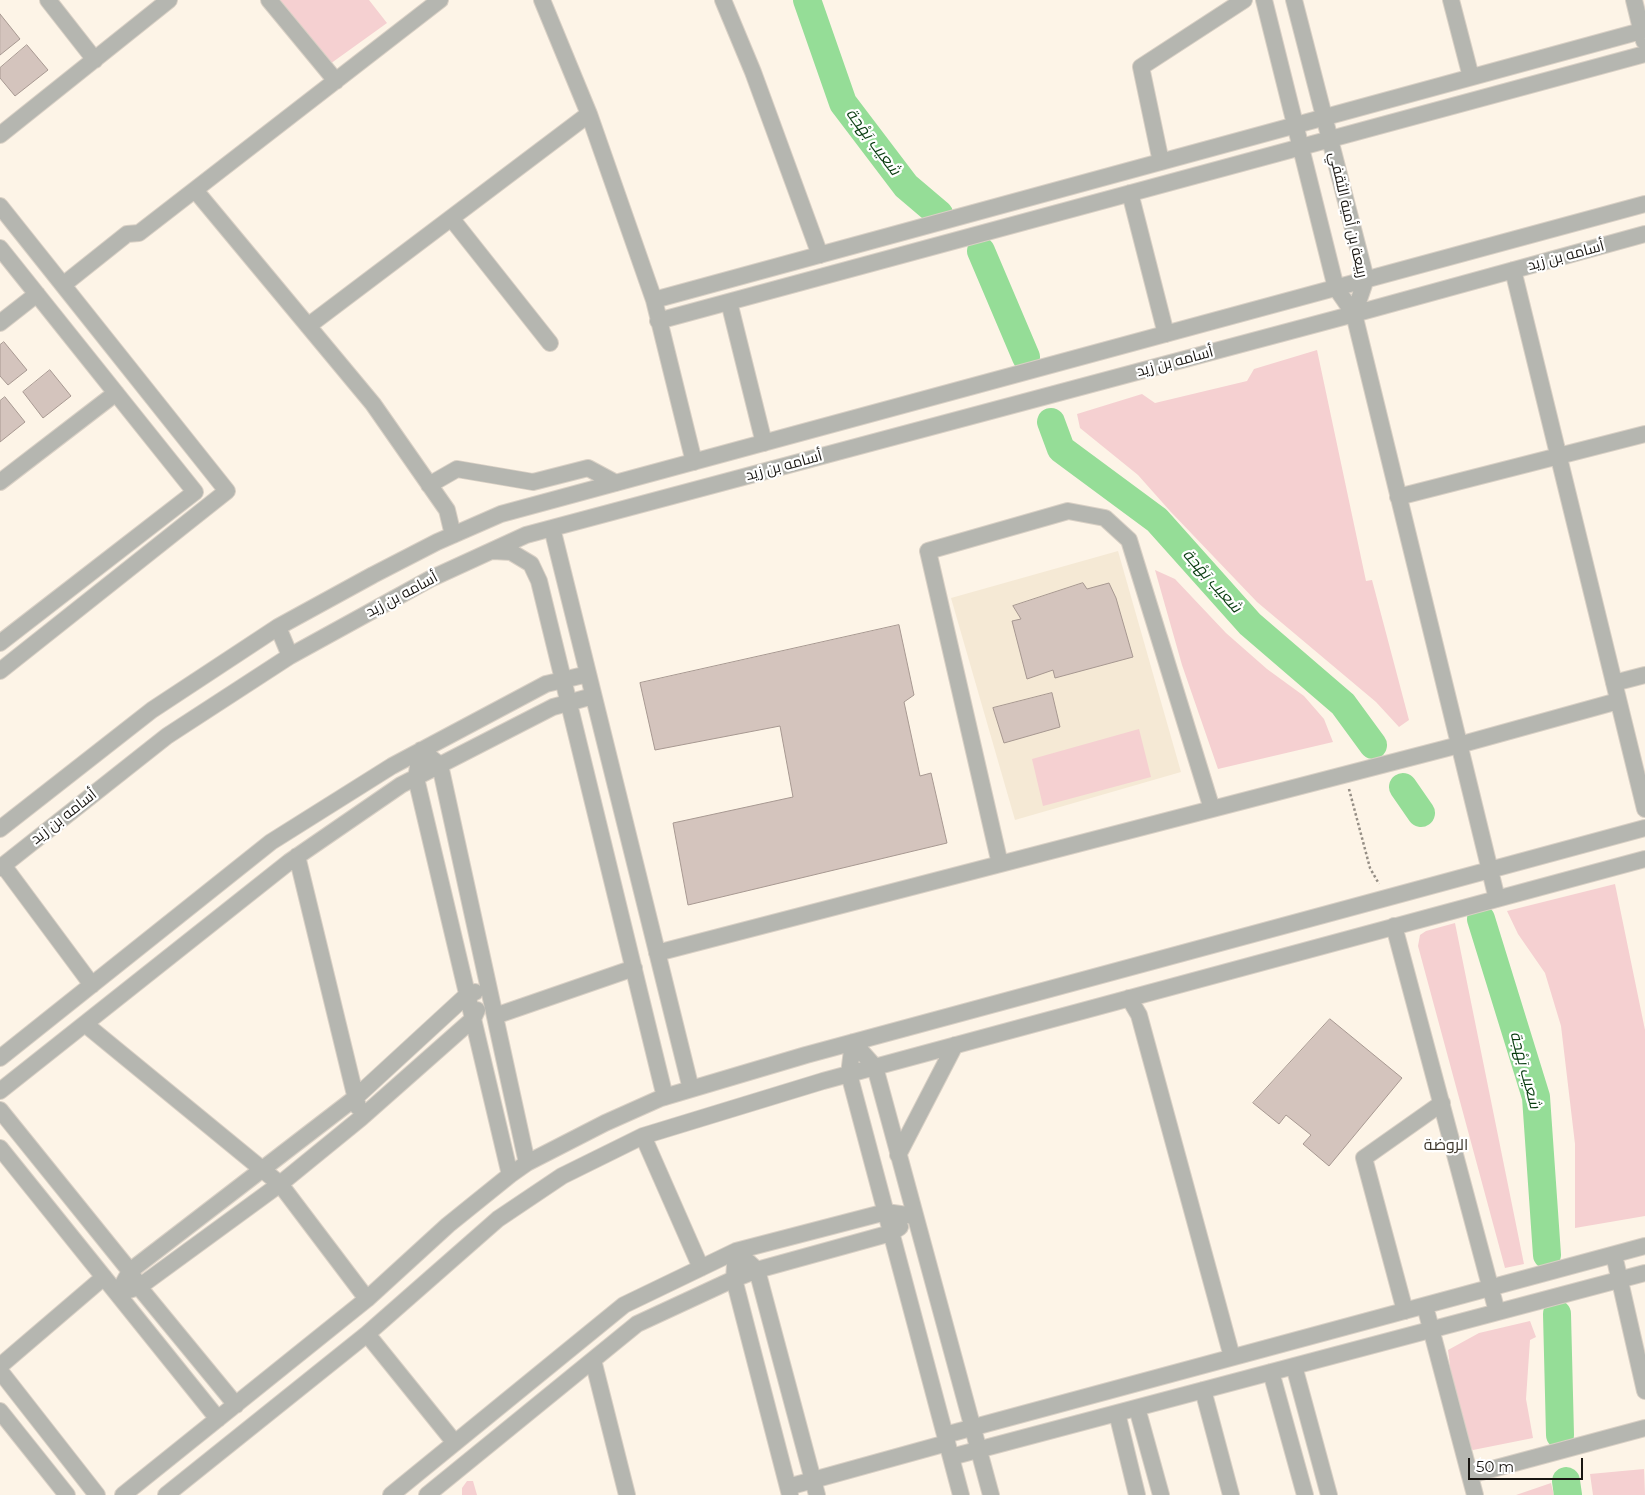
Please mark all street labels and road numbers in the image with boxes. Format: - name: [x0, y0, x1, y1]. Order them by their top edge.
- street label: ربيعة بن أمية الثقفي: [1325, 150, 1371, 280]
- street label: أسامه بن زيد: [1526, 237, 1606, 275]
- street label: أسامه بن زيد: [1135, 343, 1215, 381]
- street label: أسامه بن زيد: [744, 447, 824, 485]
- street label: أسامه بن زيد: [363, 569, 441, 621]
- street label: أسامه بن زيد: [27, 786, 101, 848]

